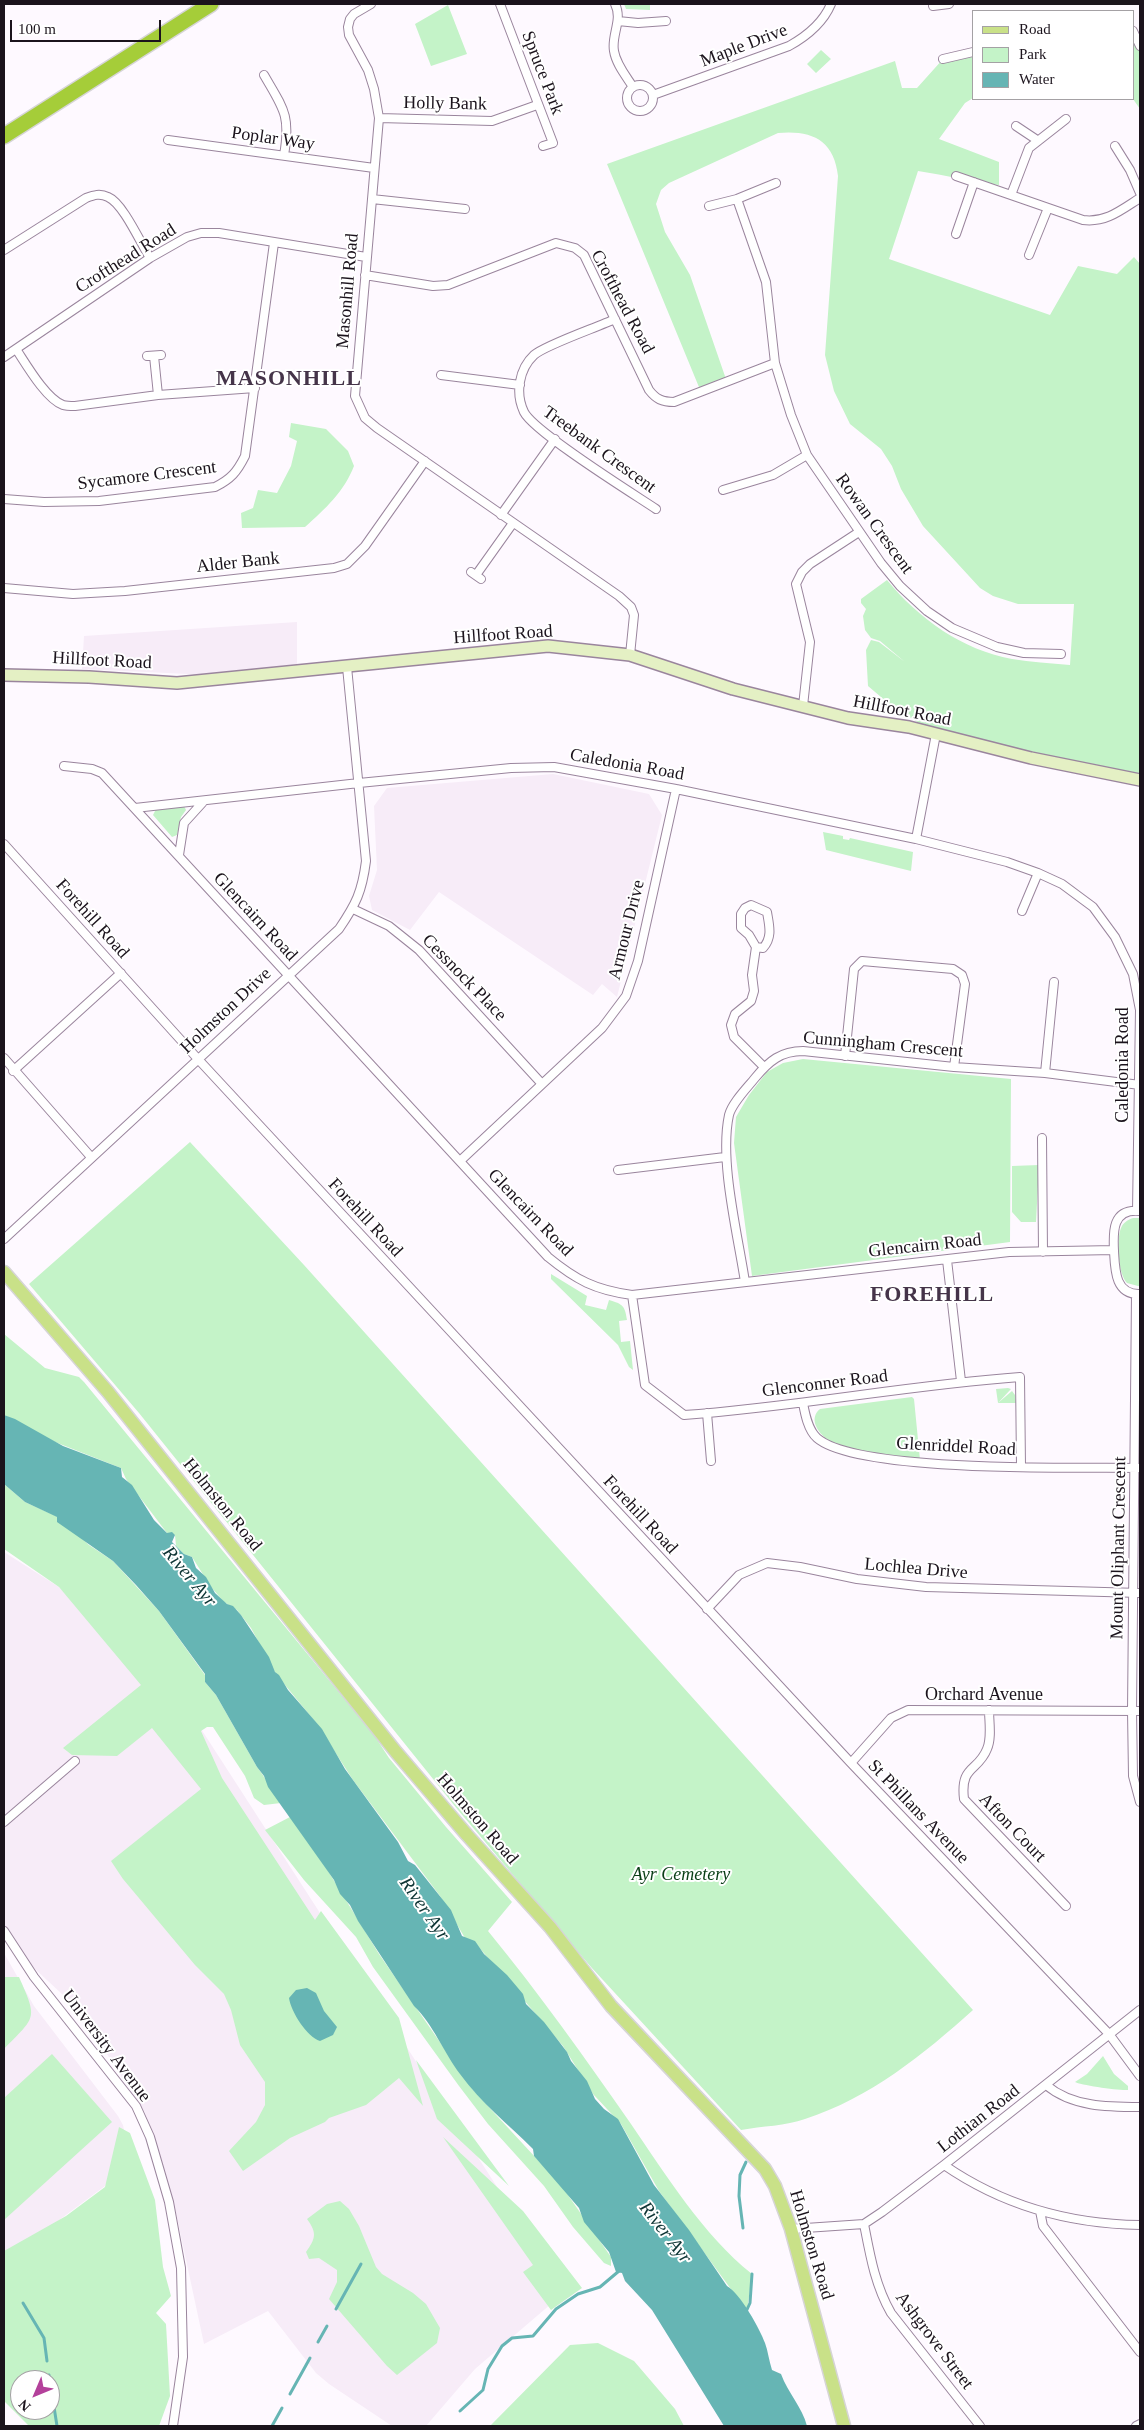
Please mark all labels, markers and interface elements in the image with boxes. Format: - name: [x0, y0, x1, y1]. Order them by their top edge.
- scale bar: [12, 10, 164, 42]
- legend: [972, 10, 1134, 100]
- street label: Maple Drive: [697, 20, 791, 72]
- text: 100 m: [18, 21, 56, 37]
- text: Road: [1019, 21, 1051, 37]
- street label: Spruce Park: [516, 28, 568, 118]
- text: Park: [1019, 46, 1047, 62]
- text: Water: [1019, 71, 1054, 87]
- street label: Holly Bank: [403, 92, 487, 116]
- street label: Poplar Way: [230, 122, 316, 156]
- street label: Crofthead Road: [72, 220, 180, 298]
- street label: Masonhill Road: [332, 233, 364, 349]
- street label: Crofthead Road: [586, 246, 658, 358]
- district label: MASONHILL: [215, 366, 363, 392]
- street label: Treebank Crescent: [538, 402, 660, 498]
- street label: Sycamore Crescent: [76, 457, 218, 495]
- street label: Rowan Crescent: [830, 470, 918, 578]
- street label: Alder Bank: [195, 548, 281, 578]
- street label: Hillfoot Road: [453, 621, 553, 649]
- street label: Hillfoot Road: [52, 648, 152, 674]
- street label: Hillfoot Road: [851, 691, 953, 731]
- street label: Caledonia Road: [568, 744, 686, 786]
- street label: Glencairn Road: [208, 868, 302, 966]
- street label: Forehill Road: [51, 875, 133, 963]
- street label: Armour Drive: [604, 878, 650, 982]
- street label: Cessnock Place: [417, 930, 511, 1026]
- street label: Holmston Drive: [176, 963, 276, 1059]
- street label: Caledonia Road: [1112, 1007, 1134, 1123]
- street label: Cunningham Crescent: [802, 1027, 964, 1063]
- street label: Glencairn Road: [483, 1165, 577, 1261]
- street label: Forehill Road: [323, 1174, 407, 1262]
- street label: Glencairn Road: [867, 1229, 983, 1263]
- district label: FOREHILL: [869, 1282, 995, 1308]
- street label: Glenconner Road: [761, 1366, 889, 1402]
- street label: Glenriddel Road: [896, 1433, 1016, 1461]
- street label: Holmston Road: [178, 1454, 266, 1556]
- street label: Mount Oliphant Crescent: [1107, 1456, 1131, 1640]
- street label: Forehill Road: [598, 1471, 682, 1559]
- water label: River Ayr: [157, 1542, 221, 1612]
- street label: Lochlea Drive: [864, 1554, 968, 1584]
- street label: Orchard Avenue: [925, 1684, 1043, 1706]
- street label: St Phillans Avenue: [863, 1755, 973, 1869]
- street label: Holmston Road: [432, 1769, 522, 1869]
- street label: Afton Court: [974, 1789, 1050, 1867]
- park label: Ayr Cemetery: [632, 1864, 730, 1886]
- water label: River Ayr: [394, 1873, 454, 1945]
- street label: University Avenue: [57, 1986, 155, 2106]
- street label: Lothian Road: [934, 2080, 1024, 2158]
- street label: Holmston Road: [784, 2188, 838, 2302]
- water label: River Ayr: [634, 2198, 696, 2268]
- street label: Ashgrove Street: [890, 2288, 978, 2394]
- north arrow: [10, 2370, 60, 2420]
- text: N: [16, 2396, 34, 2414]

